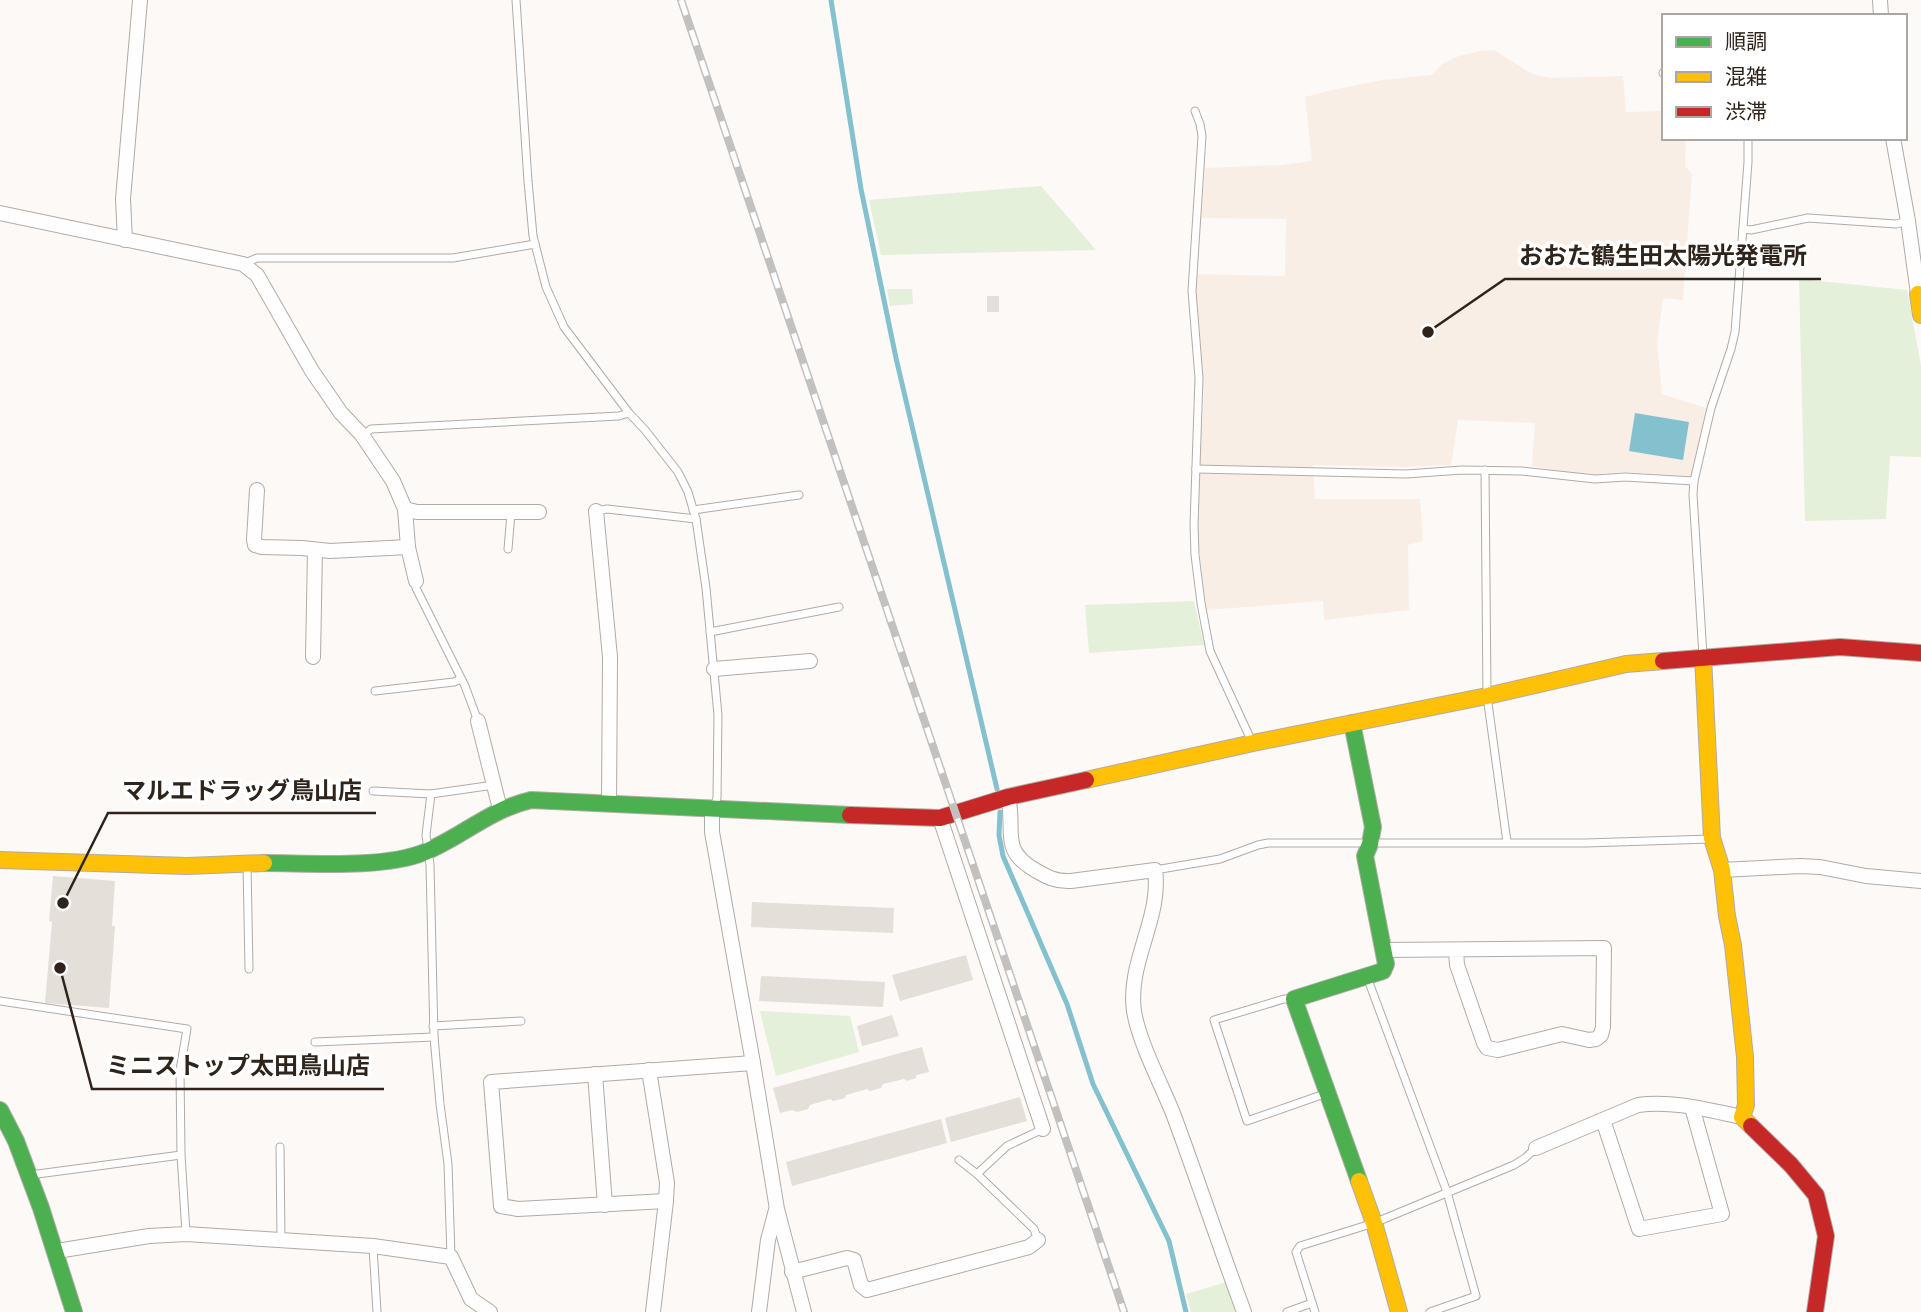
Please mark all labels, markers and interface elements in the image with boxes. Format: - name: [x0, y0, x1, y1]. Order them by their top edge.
- legend: [1662, 14, 1907, 140]
- text: 順調: [1725, 30, 1767, 54]
- text: 混雑: [1725, 65, 1767, 89]
- text: 渋滞: [1725, 100, 1767, 124]
- callout: おおた鶴生田太陽光発電所: [1505, 234, 1821, 279]
- text: おおた鶴生田太陽光発電所: [1519, 242, 1807, 270]
- callout: マルエドラッグ鳥山店: [108, 768, 376, 813]
- text: マルエドラッグ鳥山店: [122, 777, 362, 805]
- callout: ミニストップ太田鳥山店: [92, 1044, 384, 1089]
- text: ミニストップ太田鳥山店: [106, 1052, 370, 1080]

